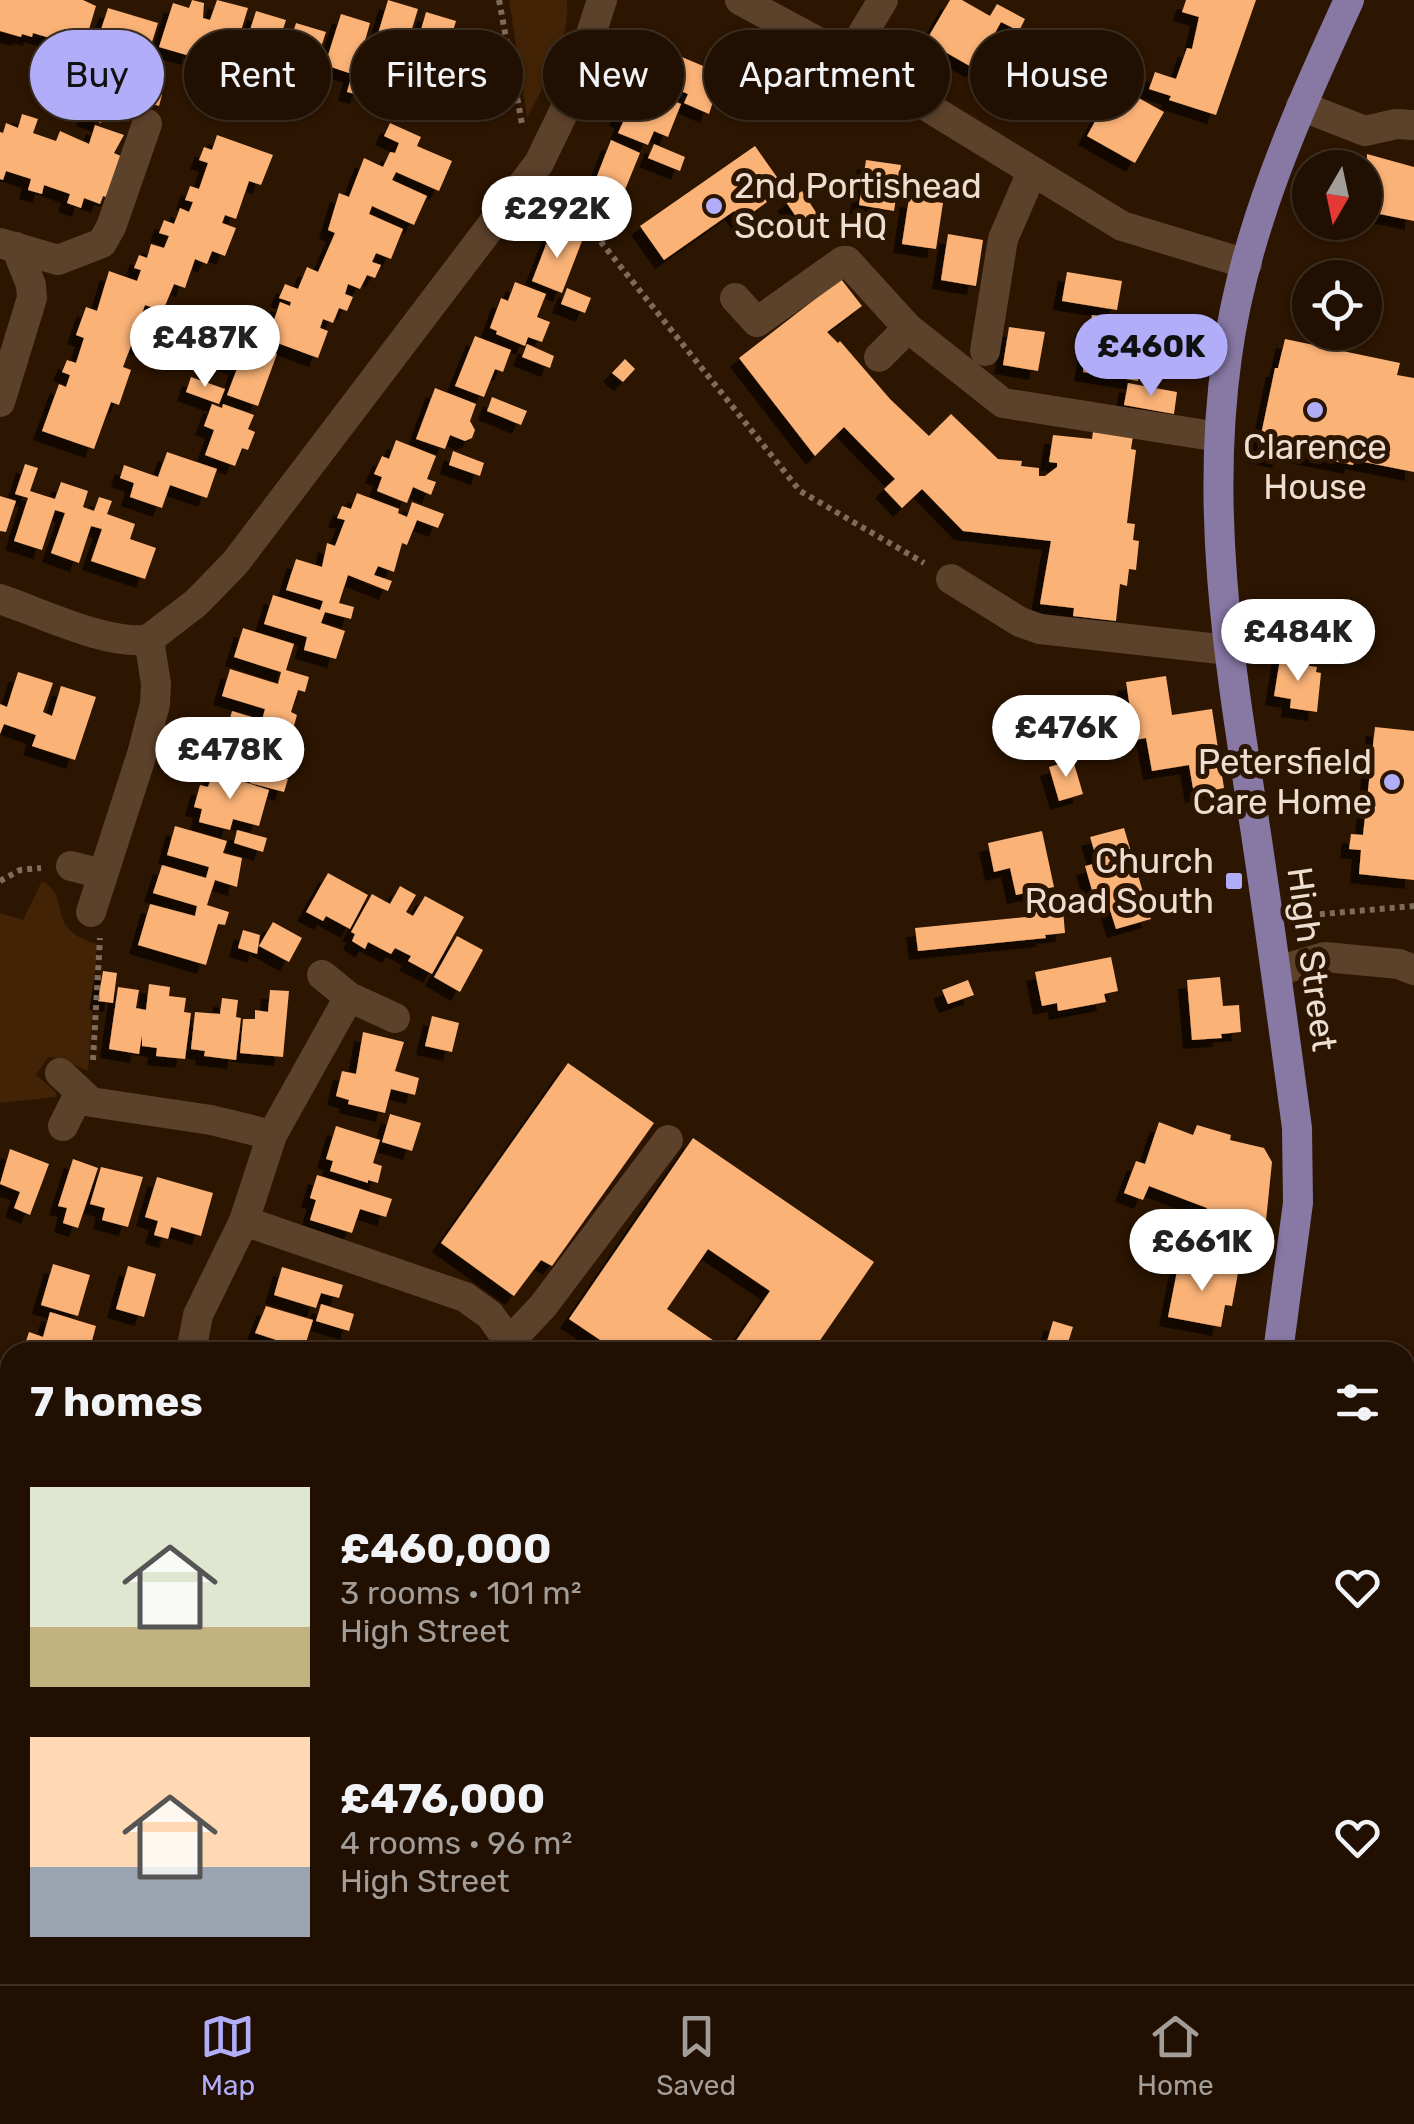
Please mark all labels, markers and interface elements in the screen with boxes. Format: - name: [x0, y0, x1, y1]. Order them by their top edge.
- chip: Buy: [30, 30, 164, 120]
- chip: Rent: [184, 30, 331, 120]
- chip: Filters: [351, 30, 523, 120]
- chip: New: [543, 30, 684, 120]
- chip: Apartment: [704, 30, 950, 120]
- chip: House: [970, 30, 1144, 120]
- north arrow: [1292, 150, 1382, 240]
- map controls: [1292, 150, 1382, 350]
- place label: 2nd Portishead Scout HQ: [734, 165, 982, 247]
- pin: £292K: [487, 176, 627, 261]
- text: £292K: [504, 189, 610, 227]
- marker: 2nd Portishead Scout HQ: [703, 195, 725, 217]
- button: locate: [1292, 260, 1382, 350]
- pin: £487K: [135, 305, 275, 390]
- pin: £460K: [1081, 314, 1221, 399]
- text: £487K: [152, 318, 258, 356]
- text: £460K: [1097, 327, 1205, 365]
- marker: Clarence House: [1304, 399, 1326, 421]
- place label: Clarence House: [1243, 426, 1387, 508]
- pin: £484K: [1228, 599, 1368, 684]
- text: £484K: [1243, 612, 1353, 650]
- pin: £476K: [996, 695, 1136, 780]
- text: £476K: [1014, 708, 1118, 746]
- pin: £478K: [160, 717, 300, 802]
- text: £478K: [177, 730, 283, 768]
- place label: Petersfield Care Home: [1192, 741, 1372, 823]
- marker: Petersfield Care Home: [1381, 771, 1403, 793]
- place label: Church Road South: [1025, 840, 1214, 922]
- street label: High Street: [1278, 864, 1346, 1054]
- marker: Church Road South: [1223, 870, 1245, 892]
- pin: £661K: [1132, 1209, 1272, 1294]
- text: £661K: [1151, 1222, 1253, 1260]
- icon: filters: [1330, 1375, 1385, 1430]
- text: 7 homes: [30, 1377, 203, 1427]
- text: £460,000: [340, 1524, 552, 1574]
- icon: home: [110, 1527, 230, 1647]
- icon: heart: [1330, 1560, 1385, 1615]
- text: 3 rooms · 101 m²: [340, 1574, 582, 1612]
- text: High Street: [340, 1612, 510, 1650]
- text: £476,000: [340, 1774, 545, 1824]
- icon: home: [110, 1777, 230, 1897]
- icon: heart: [1330, 1810, 1385, 1865]
- text: 4 rooms · 96 m²: [340, 1824, 572, 1862]
- text: High Street: [340, 1862, 510, 1900]
- tab: Map: [200, 2009, 255, 2102]
- tab: Saved: [656, 2009, 736, 2102]
- tab: Home: [1137, 2009, 1214, 2102]

